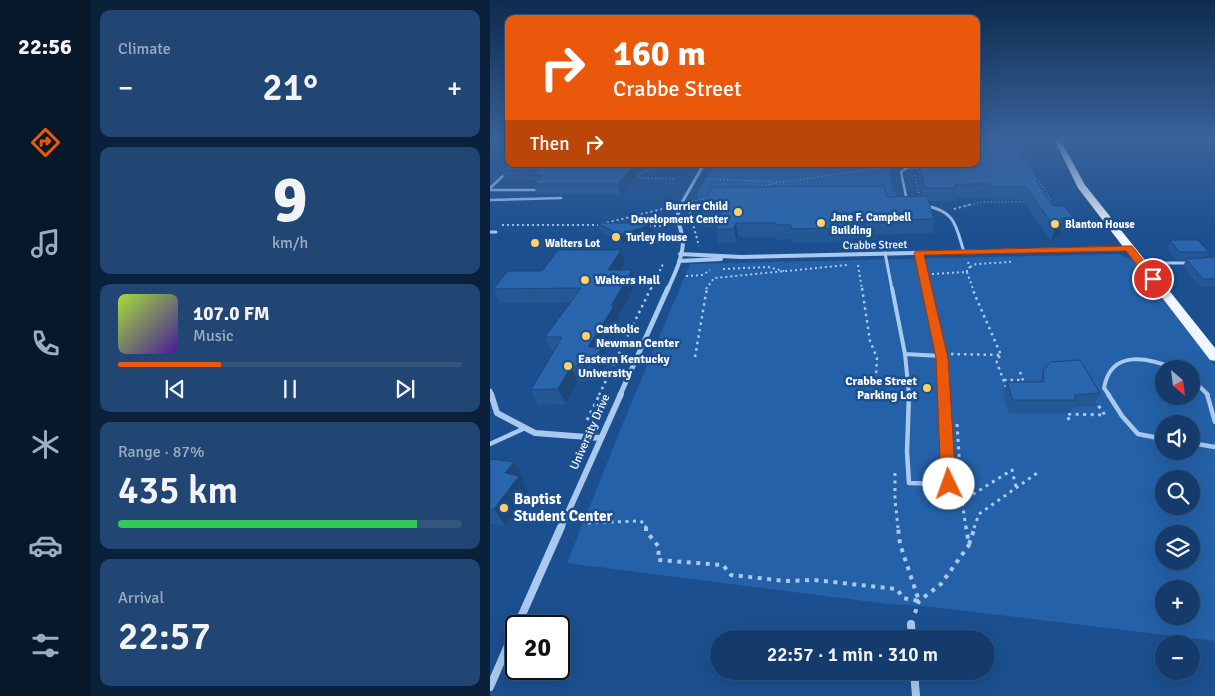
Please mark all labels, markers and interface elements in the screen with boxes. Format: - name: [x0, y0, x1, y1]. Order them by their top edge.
- text: 160 m: [613, 32, 706, 75]
- text: 22:56: [18, 33, 72, 60]
- icon: right: [530, 35, 595, 100]
- text: Climate: [118, 39, 171, 59]
- text: 21°: [262, 64, 318, 111]
- text: −: [118, 71, 133, 105]
- text: +: [447, 71, 462, 105]
- text: Crabbe Street: [613, 75, 742, 102]
- icon: directions: [28, 125, 63, 160]
- icon: right: [580, 130, 608, 158]
- text: Then: [530, 132, 570, 156]
- text: 9: [272, 160, 308, 240]
- place label: Burrier Child Development Center: [631, 200, 729, 226]
- marker: Burrier Child Development Center: [732, 206, 744, 218]
- place label: Jane F. Campbell Building: [831, 211, 912, 237]
- marker: Jane F. Campbell Building: [815, 217, 827, 229]
- marker: Blanton House: [1049, 218, 1061, 230]
- place label: Blanton House: [1065, 218, 1135, 231]
- icon: music: [28, 226, 63, 261]
- marker: Turley House: [610, 231, 622, 243]
- place label: Turley House: [626, 231, 688, 244]
- text: km/h: [272, 233, 308, 253]
- marker: Walters Lot: [529, 237, 541, 249]
- place label: Walters Lot: [545, 237, 600, 250]
- street label: Crabbe Street: [843, 238, 907, 252]
- pin: [1132, 258, 1174, 300]
- icon: arrive: [1139, 265, 1167, 293]
- place label: Walters Hall: [595, 273, 660, 288]
- marker: Walters Hall: [579, 274, 591, 286]
- text: 107.0 FM: [193, 302, 270, 326]
- place label: Catholic Newman Center: [596, 322, 679, 351]
- icon: phone: [28, 326, 63, 361]
- text: Music: [193, 326, 234, 346]
- marker: Catholic Newman Center: [580, 330, 592, 342]
- place label: Eastern Kentucky University: [578, 352, 669, 381]
- marker: Eastern Kentucky University: [562, 360, 574, 372]
- north arrow: [1155, 360, 1200, 405]
- map controls: [1155, 360, 1200, 680]
- place label: Crabbe Street Parking Lot: [845, 374, 917, 403]
- icon: previous: [161, 375, 189, 403]
- icon: pause: [276, 375, 304, 403]
- icon: next: [391, 375, 419, 403]
- marker: Crabbe Street Parking Lot: [921, 382, 933, 394]
- street label: University Drive: [567, 392, 613, 472]
- button: sound: [1155, 415, 1200, 460]
- icon: climate: [28, 427, 63, 462]
- text: Range · 87%: [118, 442, 204, 462]
- position arrow: [922, 457, 974, 509]
- text: 435 km: [118, 467, 238, 514]
- button: search: [1155, 470, 1200, 515]
- place label: Baptist Student Center: [514, 490, 613, 525]
- marker: Baptist Student Center: [498, 502, 510, 514]
- button: layers: [1155, 525, 1200, 570]
- icon: car: [28, 528, 63, 563]
- button: +: [1155, 580, 1200, 625]
- text: Arrival: [118, 588, 164, 608]
- text: 22:57: [118, 613, 211, 660]
- speed limit sign: 20: [505, 615, 570, 680]
- icon: filters: [28, 628, 63, 663]
- button: −: [1155, 635, 1200, 680]
- text: 22:57 · 1 min · 310 m: [767, 643, 938, 667]

